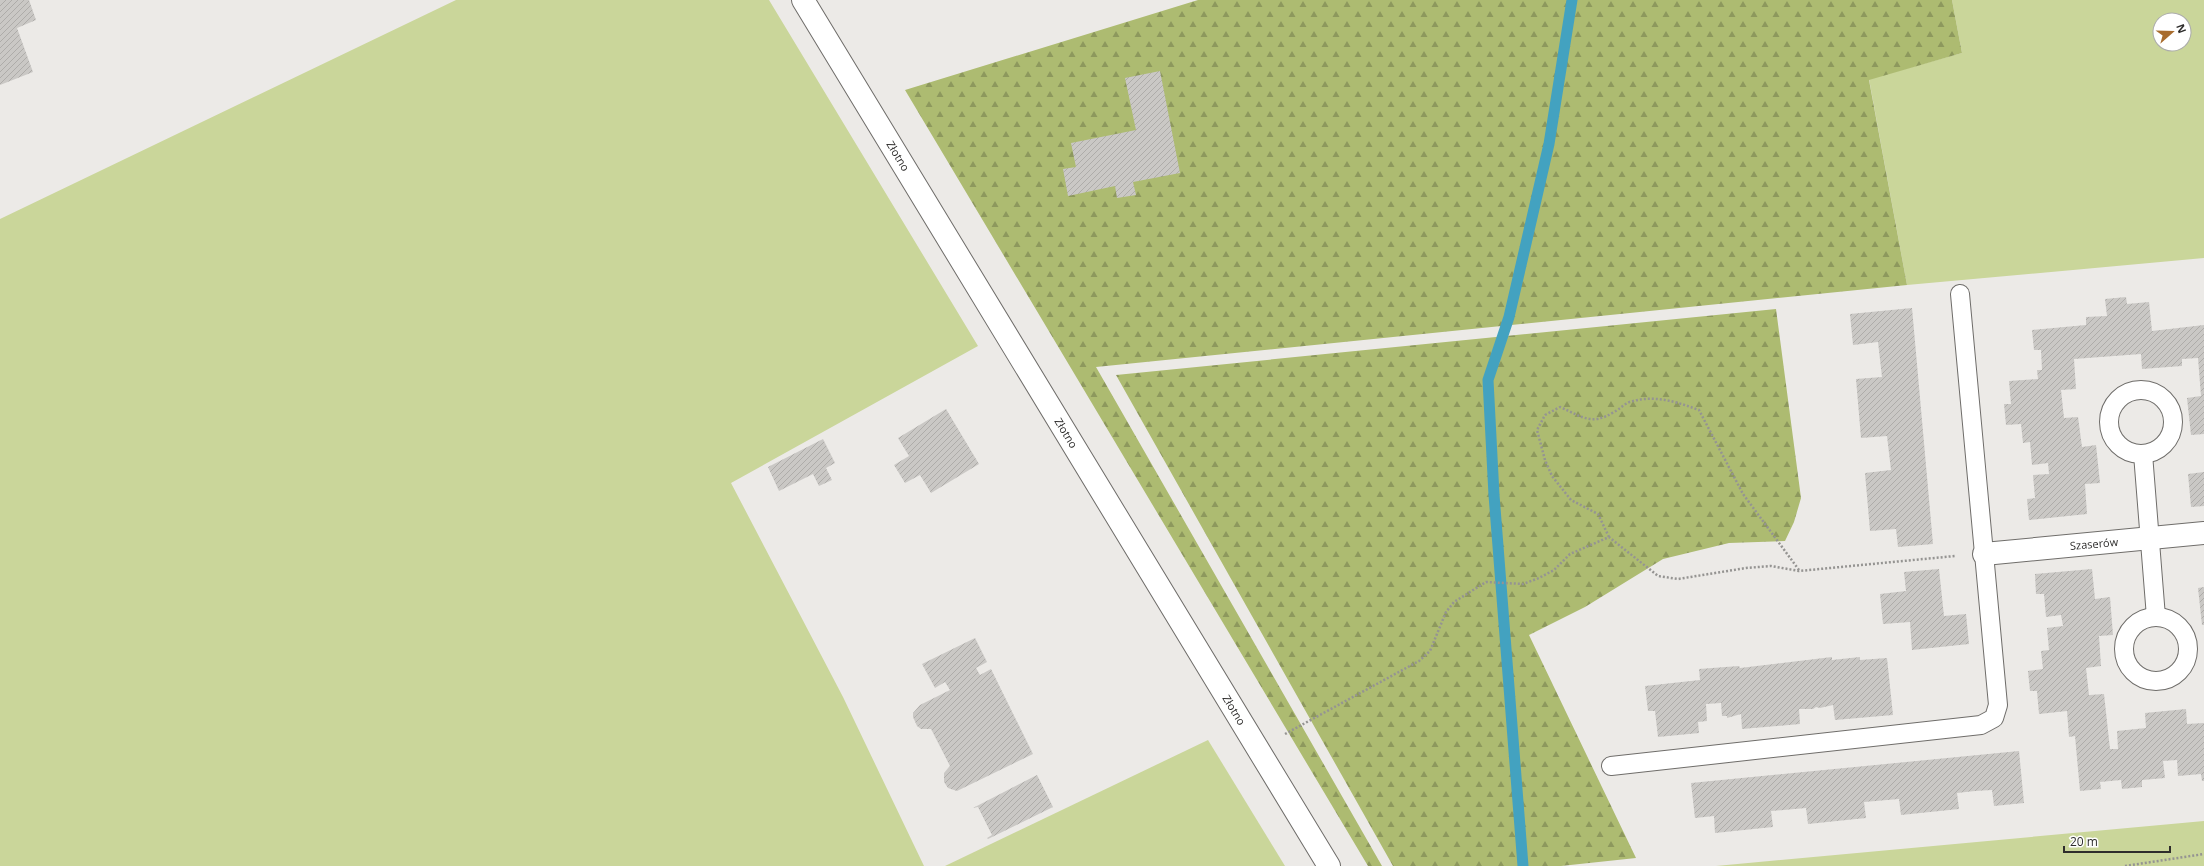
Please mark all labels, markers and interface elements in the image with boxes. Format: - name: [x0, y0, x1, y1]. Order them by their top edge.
- north arrow: [2152, 12, 2192, 52]
- text: N: [2173, 22, 2190, 35]
- street label: Złotno: [884, 138, 914, 174]
- street label: Złotno: [1052, 415, 1082, 451]
- street label: Szaserów: [2069, 534, 2119, 553]
- street label: Złotno: [1220, 692, 1250, 728]
- scale bar: [2064, 828, 2170, 854]
- text: 20 m: [2070, 833, 2098, 850]

